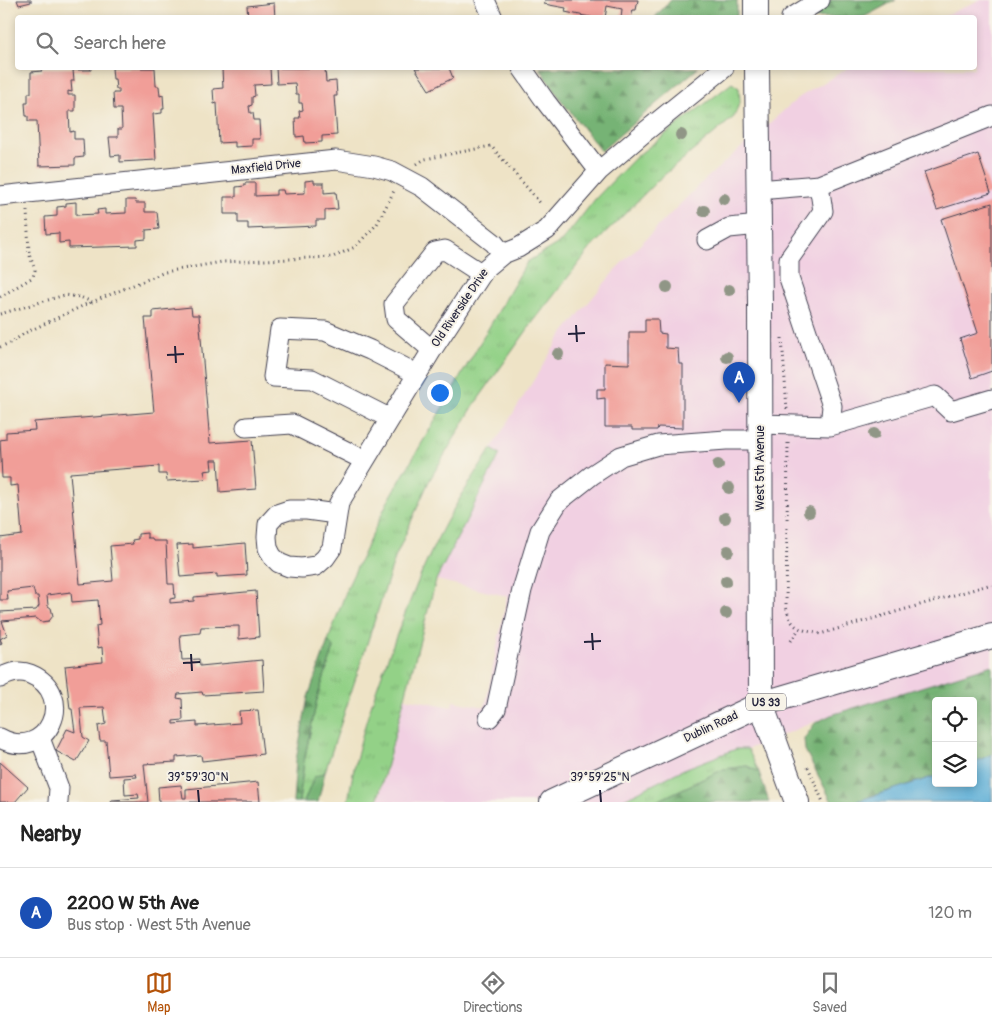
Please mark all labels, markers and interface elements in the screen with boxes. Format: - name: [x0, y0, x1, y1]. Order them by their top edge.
- search box: [15, 15, 977, 70]
- icon: search: [33, 29, 61, 57]
- text: Search here: [73, 31, 166, 55]
- street label: Maxfield Drive: [230, 156, 302, 178]
- street label: Old Riverside Drive: [428, 266, 492, 350]
- pin: A: [723, 362, 755, 403]
- your location: [427, 380, 453, 406]
- street label: West 5th Avenue: [753, 425, 768, 511]
- road number: US 33: [746, 694, 786, 710]
- map controls: [932, 697, 977, 787]
- button: locate: [932, 697, 977, 742]
- street label: Dublin Road: [681, 708, 741, 746]
- button: layers: [932, 742, 977, 787]
- text: 39°59'30"N: [167, 770, 229, 785]
- text: 39°59'25"N: [570, 770, 630, 785]
- text: Nearby: [20, 821, 81, 848]
- text: 2200 W 5th Ave: [67, 891, 199, 915]
- text: A: [31, 903, 41, 923]
- text: 120 m: [928, 903, 972, 923]
- text: Bus stop · West 5th Avenue: [67, 915, 251, 935]
- tab: Map: [145, 969, 173, 1016]
- tab: Directions: [463, 969, 522, 1016]
- tab: Saved: [812, 969, 847, 1016]

